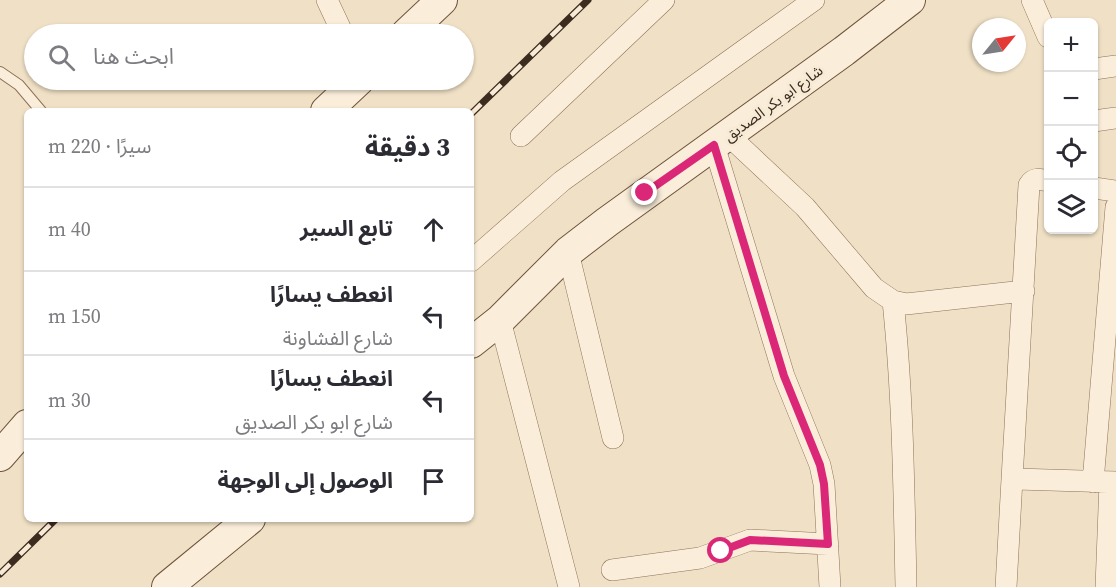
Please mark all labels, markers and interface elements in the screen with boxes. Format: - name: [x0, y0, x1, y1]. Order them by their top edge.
- north arrow: [972, 18, 1026, 72]
- map controls: [1044, 18, 1098, 234]
- button: +: [1044, 18, 1098, 72]
- search box: [24, 24, 474, 90]
- icon: search: [45, 41, 78, 74]
- text: ابحث هنا: [93, 41, 174, 71]
- street label: شارع ابو بكر الصديق: [719, 60, 828, 148]
- button: −: [1044, 72, 1098, 126]
- button: locate: [1044, 126, 1098, 180]
- text: 3 دقيقة: [365, 129, 450, 165]
- text: سيرًا · 220 m: [48, 132, 151, 160]
- route end: [631, 179, 657, 205]
- button: layers: [1044, 180, 1098, 234]
- text: تابع السير: [300, 213, 393, 243]
- icon: ahead: [417, 213, 450, 246]
- text: 40 m: [48, 215, 91, 243]
- text: انعطف يسارًا: [270, 279, 393, 309]
- icon: left: [417, 300, 450, 333]
- text: 150 m: [48, 302, 101, 330]
- text: شارع الفشاونة: [283, 324, 393, 352]
- text: انعطف يسارًا: [270, 363, 393, 393]
- icon: left: [417, 384, 450, 417]
- text: 30 m: [48, 386, 91, 414]
- text: شارع ابو بكر الصديق: [235, 408, 393, 436]
- text: الوصول إلى الوجهة: [217, 465, 393, 495]
- icon: arrive: [417, 465, 450, 498]
- route start: [707, 537, 733, 563]

